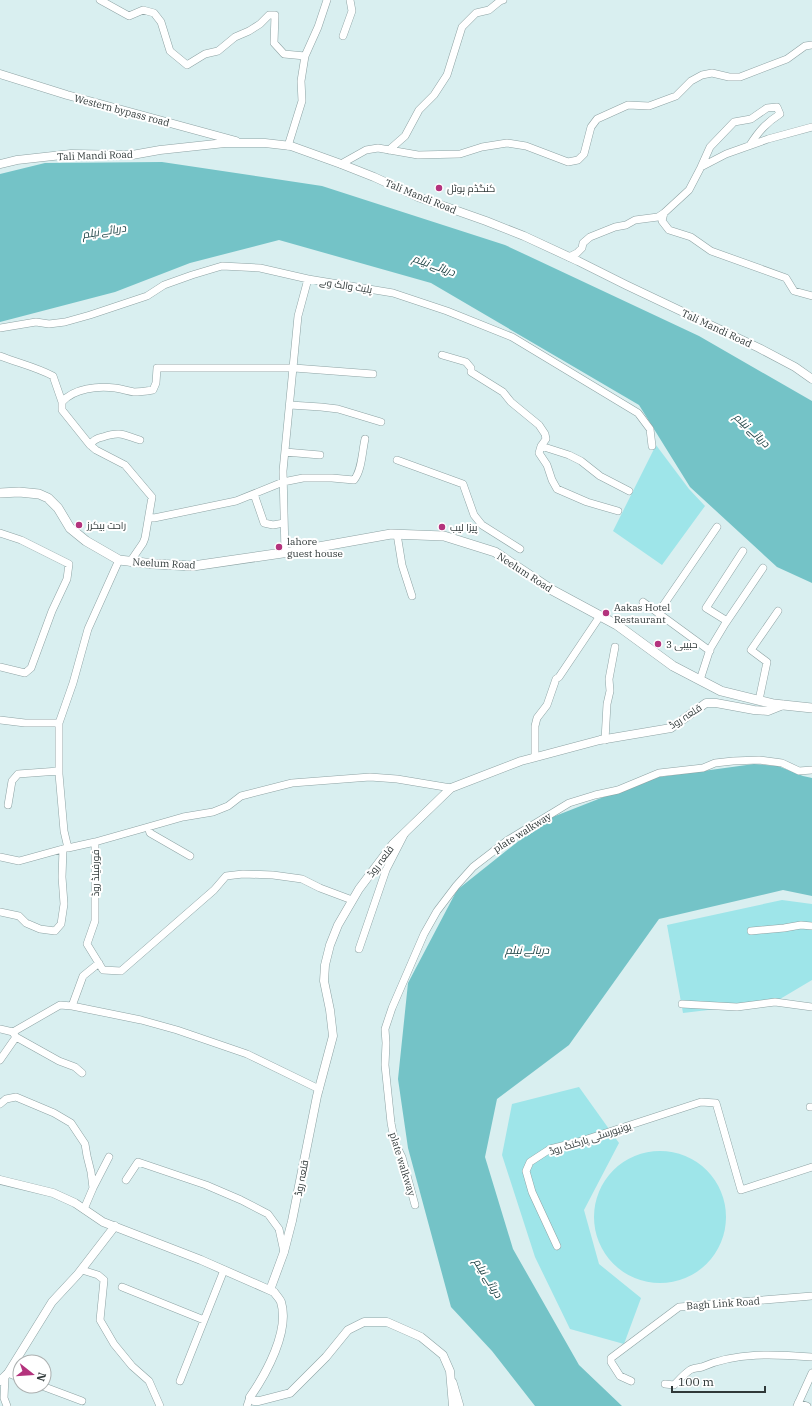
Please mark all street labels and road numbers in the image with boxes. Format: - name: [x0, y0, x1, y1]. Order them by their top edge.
- street label: Western bypass road: [73, 92, 171, 129]
- street label: Tali Mandi Road: [57, 148, 133, 163]
- street label: Tali Mandi Road: [383, 176, 458, 217]
- street label: پلیٹ والک وے: [319, 275, 374, 296]
- street label: Tali Mandi Road: [680, 306, 754, 350]
- street label: Neelum Road: [495, 550, 555, 595]
- street label: Neelum Road: [132, 555, 196, 572]
- street label: قلعہ روڈ: [666, 701, 704, 732]
- street label: plate walkway: [491, 809, 554, 855]
- street label: قلعہ روڈ: [364, 843, 397, 880]
- street label: فورفیلڈ روڈ: [89, 849, 102, 897]
- street label: یونیورسٹی پارکنگ روڈ: [547, 1119, 633, 1158]
- street label: plate walkway: [387, 1131, 419, 1198]
- street label: قلعہ روڈ: [292, 1159, 311, 1197]
- street label: Bagh Link Road: [686, 1294, 760, 1313]

